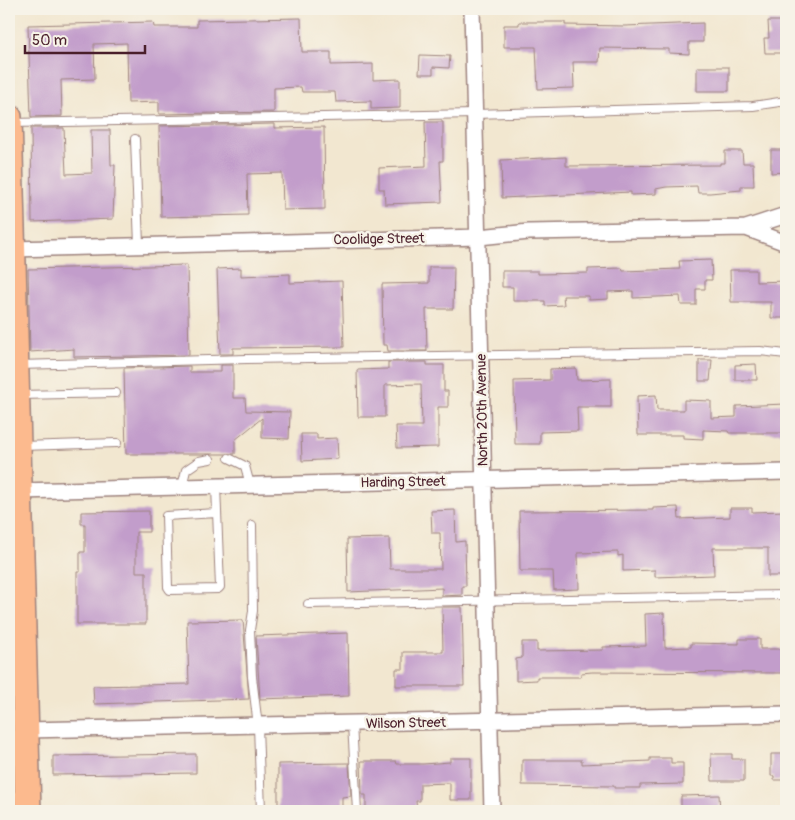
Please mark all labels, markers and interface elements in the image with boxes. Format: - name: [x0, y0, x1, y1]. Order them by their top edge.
- scale bar: [25, 22, 145, 54]
- text: 50 m: [32, 31, 67, 50]
- street label: Coolidge Street: [333, 230, 425, 248]
- street label: North 20th Avenue: [473, 353, 491, 467]
- street label: Harding Street: [360, 473, 446, 491]
- street label: Wilson Street: [366, 714, 447, 732]

